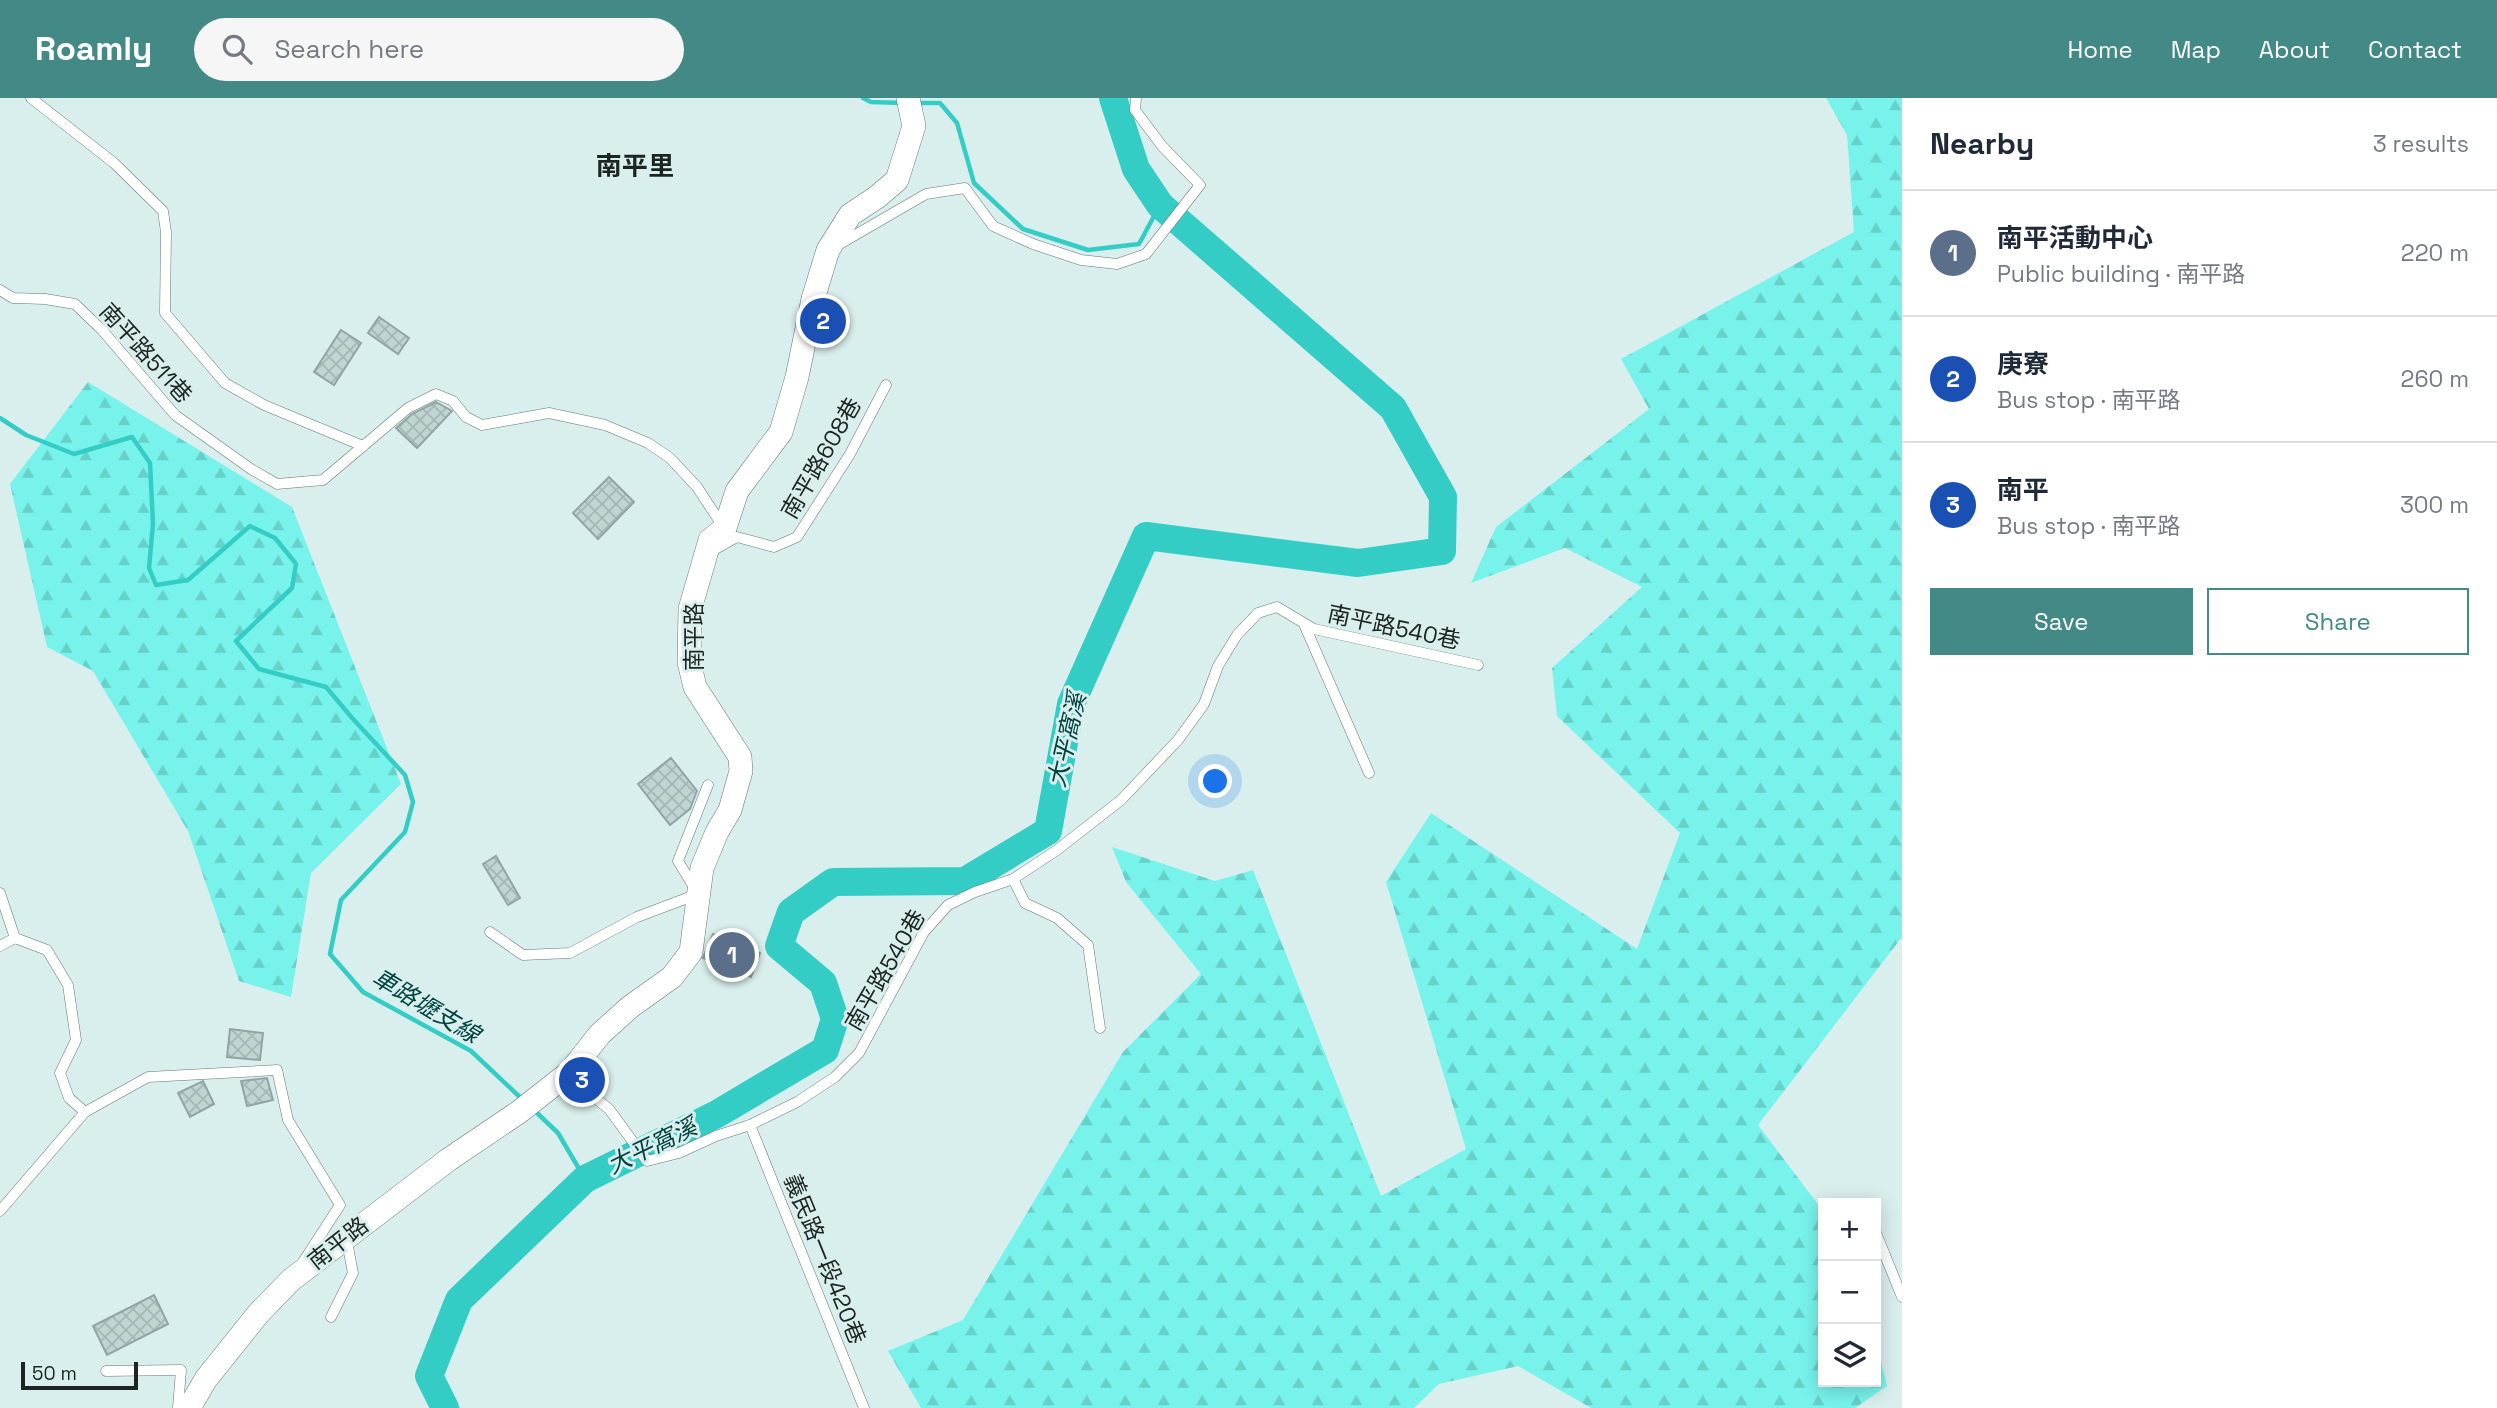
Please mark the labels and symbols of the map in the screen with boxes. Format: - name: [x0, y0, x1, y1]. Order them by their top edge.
- district label: 南平里: [596, 149, 674, 183]
- pin: 2: [800, 295, 846, 347]
- street label: 南平路511巷: [93, 297, 199, 409]
- street label: 南平路608巷: [774, 392, 868, 524]
- street label: 南平路540巷: [1325, 598, 1463, 656]
- street label: 南平路: [679, 603, 709, 672]
- water label: 大平窩溪: [1041, 687, 1093, 790]
- your location: [1198, 764, 1232, 798]
- street label: 南平路540巷: [838, 904, 932, 1036]
- pin: 1: [709, 929, 755, 981]
- water label: 車路壢支線: [367, 961, 488, 1051]
- pin: 3: [559, 1054, 605, 1106]
- water label: 大平窩溪: [602, 1109, 704, 1181]
- street label: 義民路一段420巷: [777, 1169, 873, 1349]
- street label: 南平路: [302, 1210, 374, 1276]
- scale bar: [21, 1359, 138, 1391]

